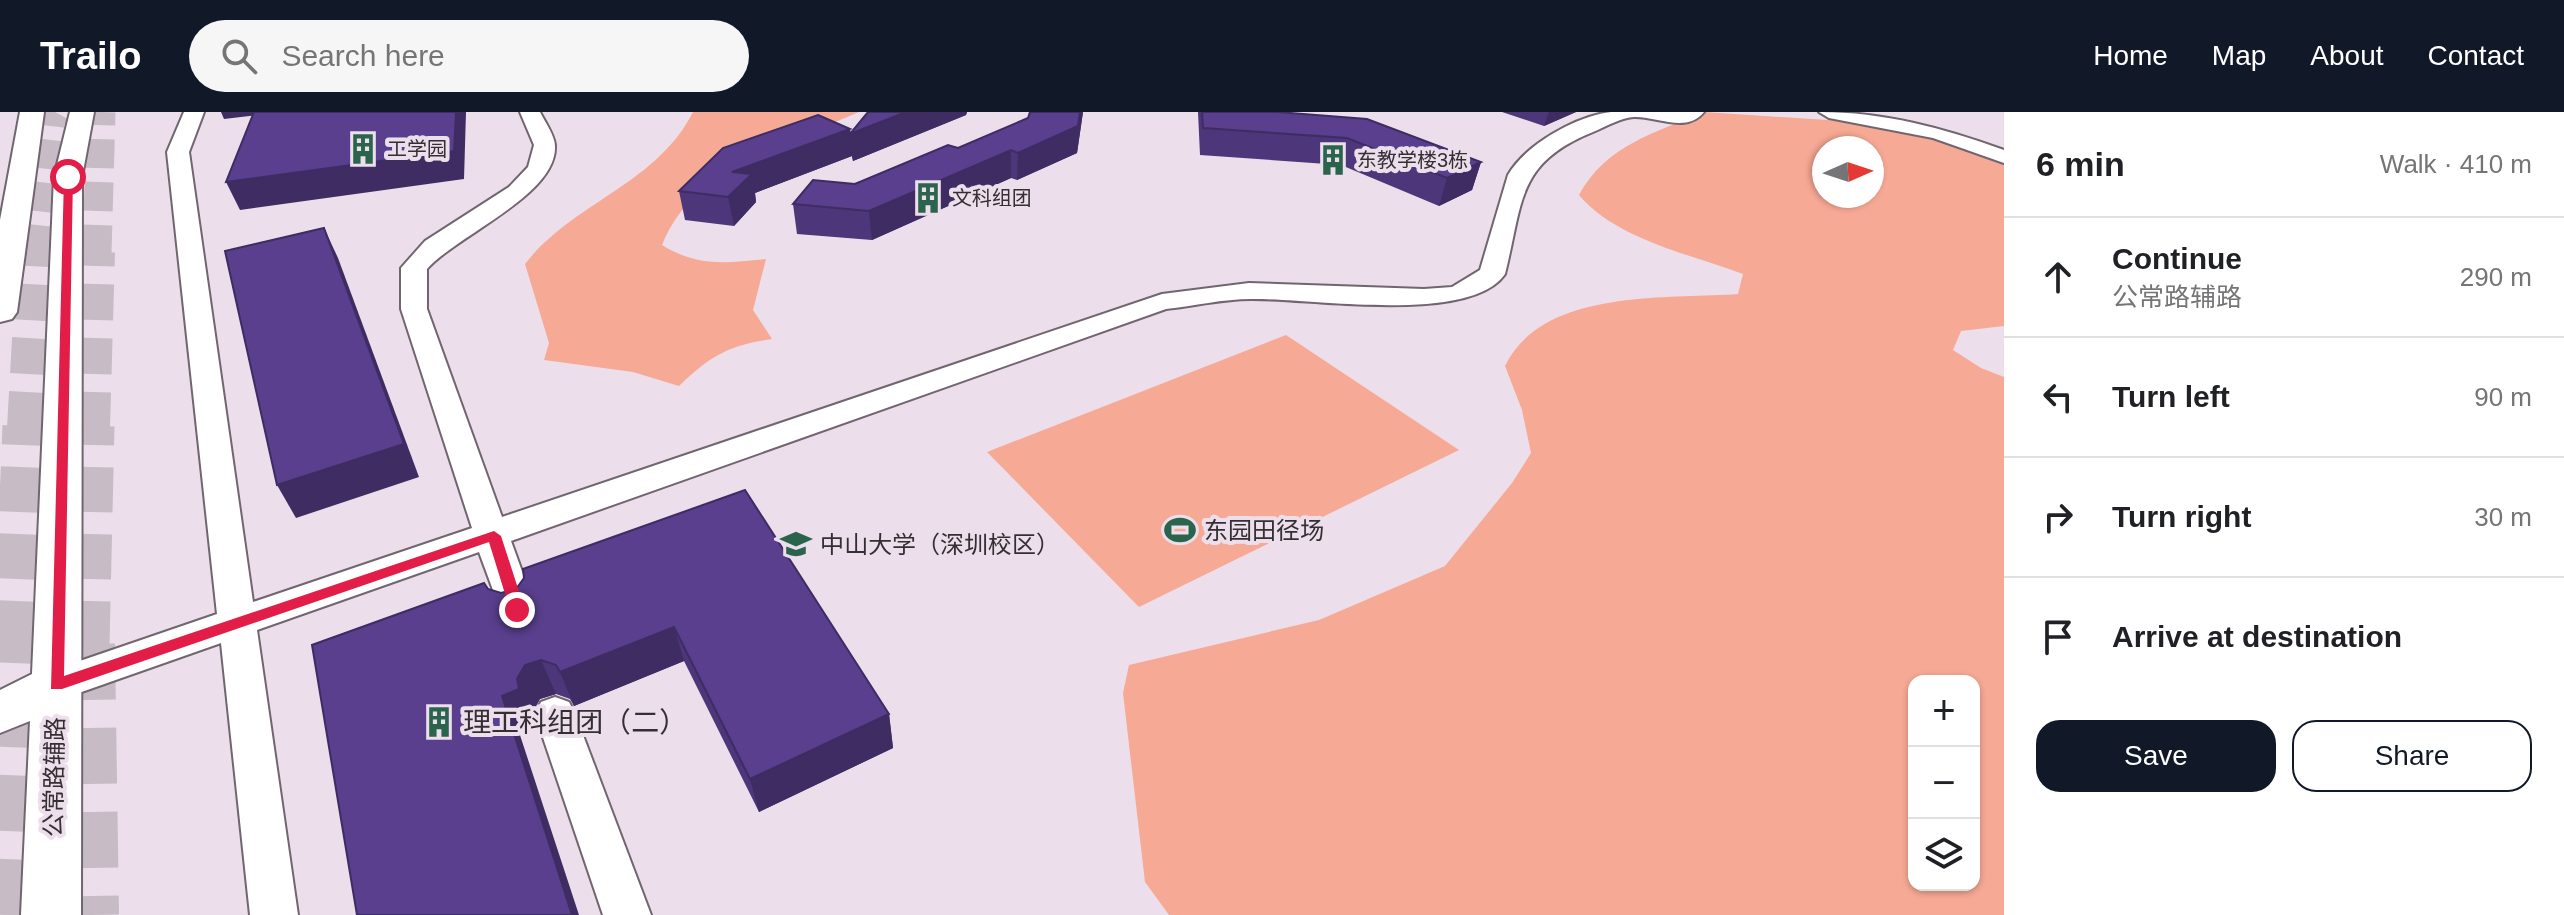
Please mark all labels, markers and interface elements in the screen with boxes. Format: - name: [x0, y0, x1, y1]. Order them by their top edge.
- search box: [189, 20, 749, 92]
- icon: search: [217, 34, 261, 78]
- text: Trailo: [40, 35, 141, 77]
- text: Search here: [281, 39, 445, 72]
- text: Home: [2093, 40, 2168, 71]
- text: Map: [2212, 40, 2266, 71]
- text: About: [2310, 40, 2384, 71]
- text: Contact: [2428, 40, 2524, 71]
- building icon: 工学园: [346, 132, 380, 166]
- north arrow: [1812, 136, 1884, 208]
- place label: 工学园: [387, 138, 447, 160]
- building icon: 东教学楼3栋: [1316, 143, 1350, 177]
- text: 6 min: [2036, 145, 2125, 183]
- place label: 东教学楼3栋: [1357, 149, 1468, 171]
- text: Walk · 410 m: [2380, 149, 2532, 179]
- route start: [50, 159, 86, 195]
- building icon: 文科组团: [911, 181, 945, 215]
- place label: 文科组团: [952, 187, 1032, 209]
- text: Continue: [2112, 242, 2242, 275]
- icon: ahead: [2036, 255, 2080, 299]
- text: 290 m: [2460, 262, 2532, 292]
- text: 公常路辅路: [2112, 282, 2242, 312]
- icon: left: [2036, 375, 2080, 419]
- text: Turn left: [2112, 380, 2230, 413]
- text: 90 m: [2474, 382, 2532, 412]
- icon: right: [2036, 495, 2080, 539]
- text: Turn right: [2112, 500, 2251, 533]
- text: 30 m: [2474, 502, 2532, 532]
- sports icon: 东园田径场: [1163, 513, 1197, 547]
- place label: 东园田径场: [1204, 517, 1324, 544]
- school or university icon: 中山大学（深圳校区）: [779, 527, 813, 561]
- place label: 中山大学（深圳校区）: [820, 531, 1060, 558]
- route end: [499, 592, 535, 628]
- icon: arrive: [2036, 615, 2080, 659]
- text: Arrive at destination: [2112, 620, 2402, 653]
- map controls: [1908, 675, 1980, 891]
- button: +: [1908, 675, 1980, 747]
- building icon: 理工科组团（二）: [422, 705, 456, 739]
- place label: 理工科组团（二）: [463, 707, 687, 738]
- street label: 公常路辅路: [39, 717, 69, 837]
- button: Save: [2036, 720, 2276, 792]
- button: Share: [2292, 720, 2532, 792]
- button: −: [1908, 747, 1980, 819]
- button: layers: [1908, 819, 1980, 891]

